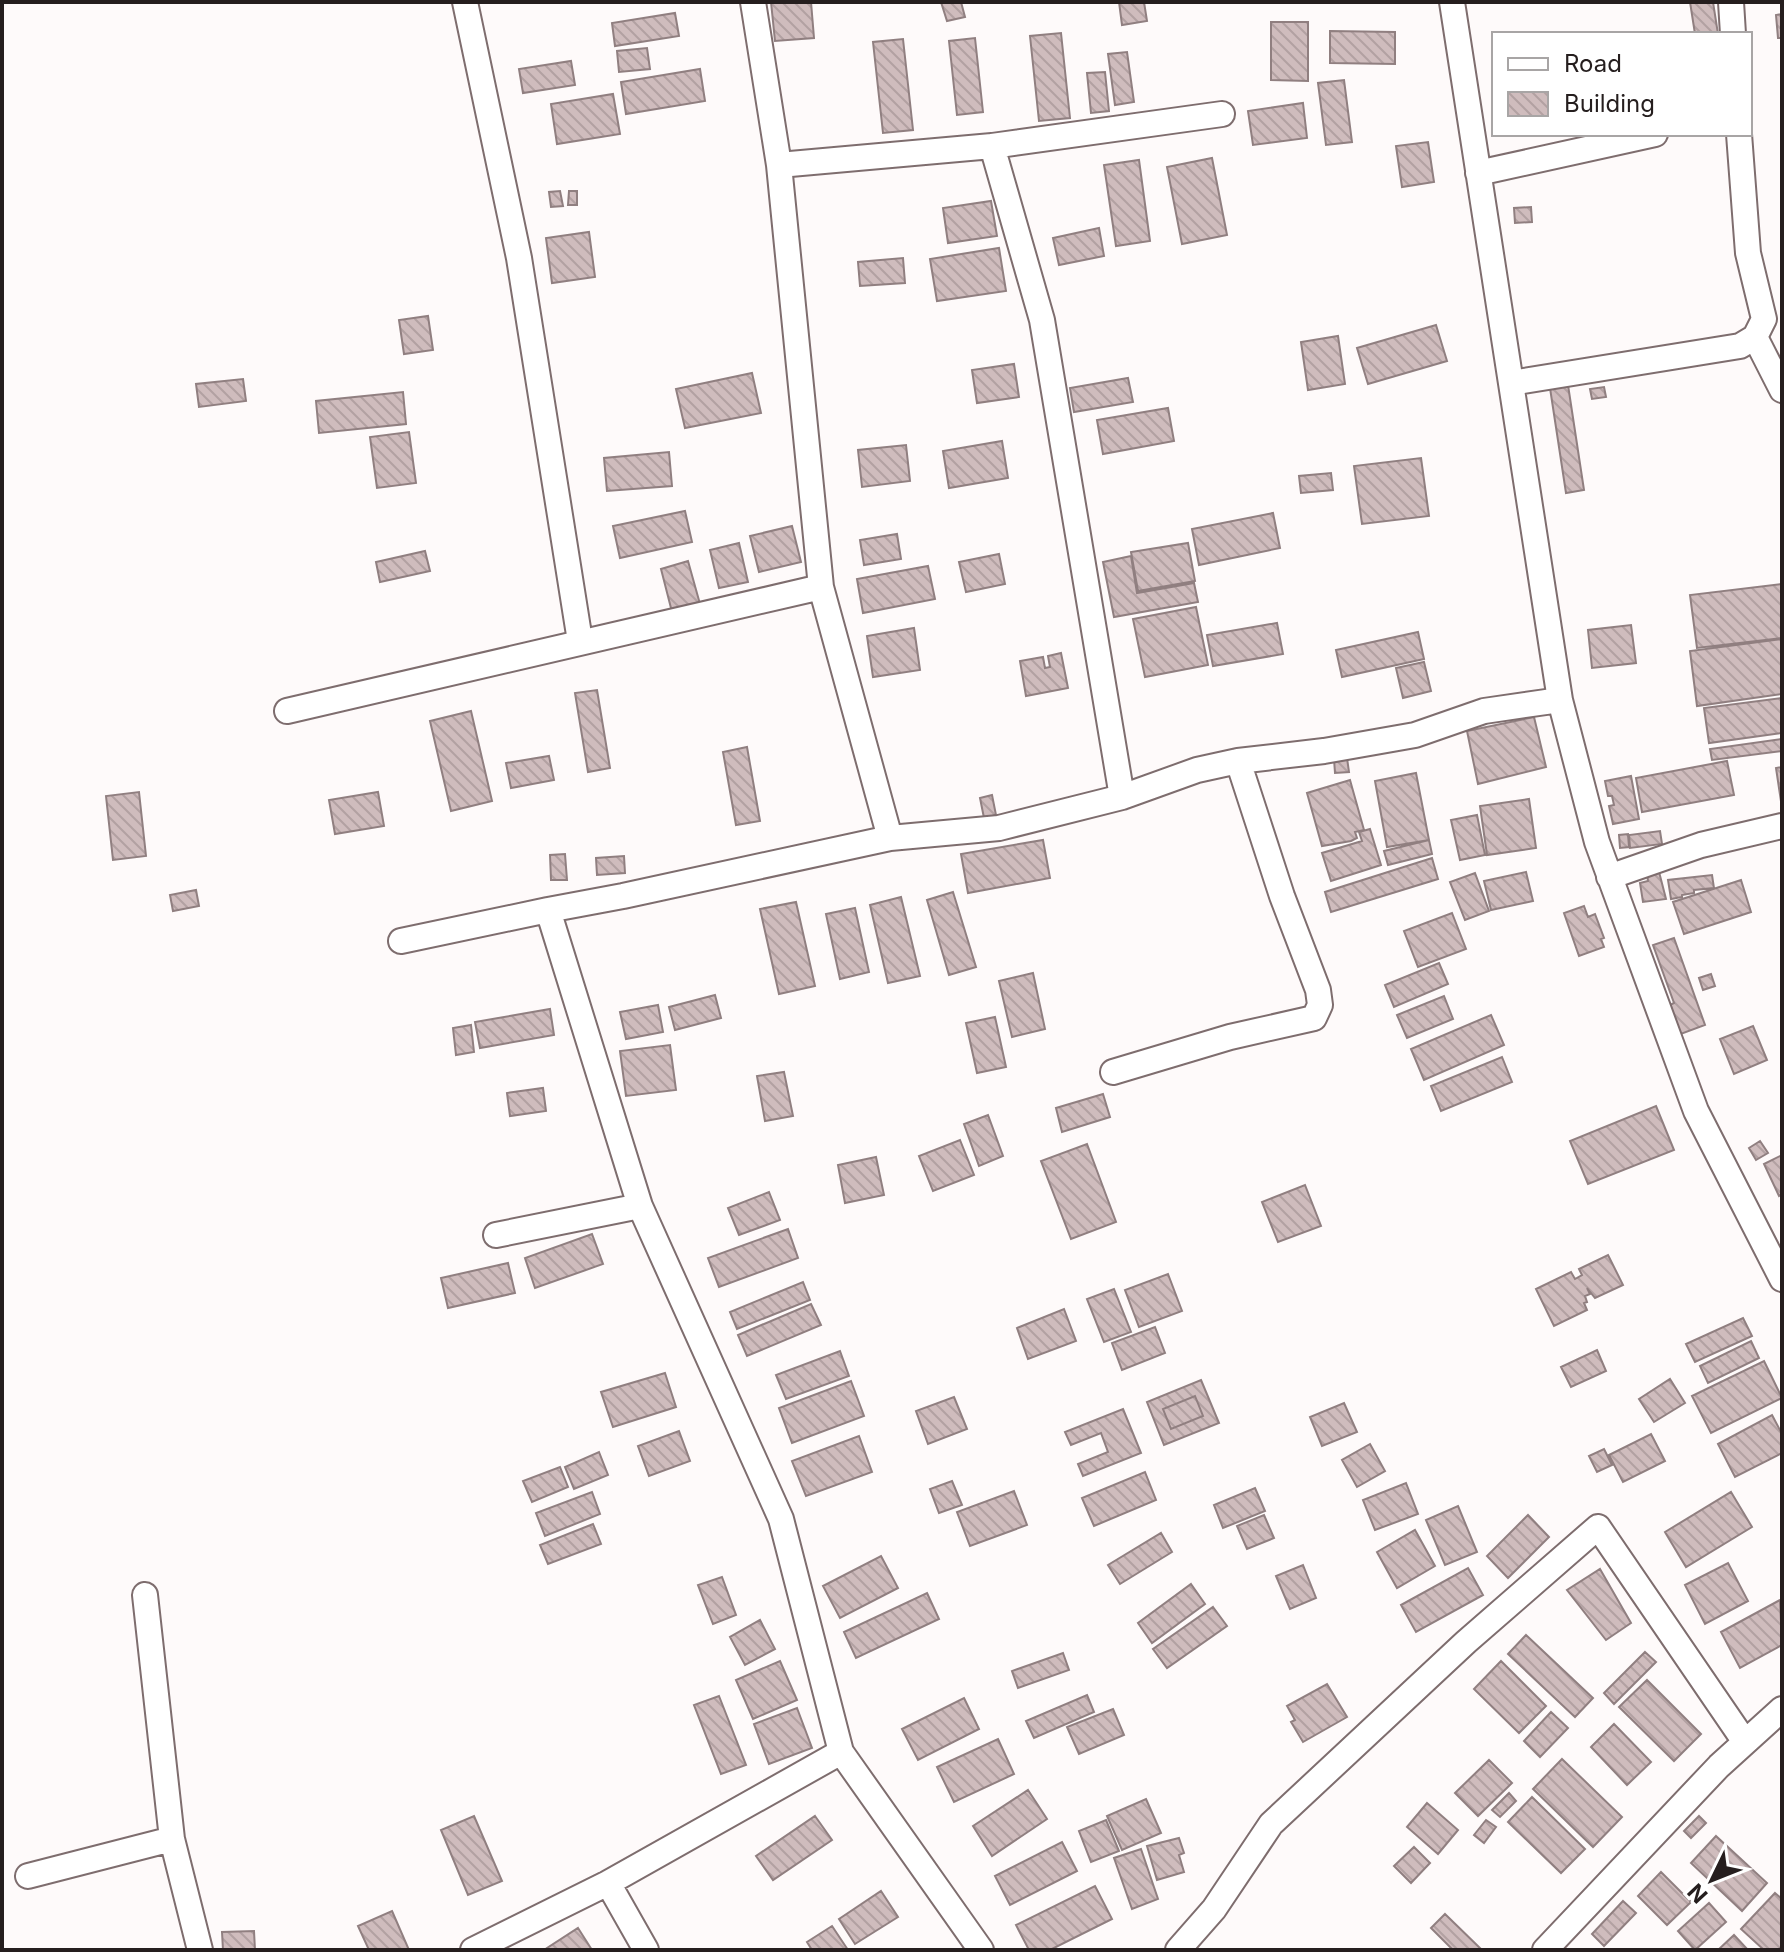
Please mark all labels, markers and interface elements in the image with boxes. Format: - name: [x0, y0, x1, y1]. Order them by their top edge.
- legend: [1492, 32, 1752, 136]
- text: Road: [1564, 49, 1622, 78]
- text: Building: [1564, 89, 1655, 118]
- north arrow: [1672, 1840, 1752, 1920]
- text: N: [1682, 1879, 1713, 1909]

